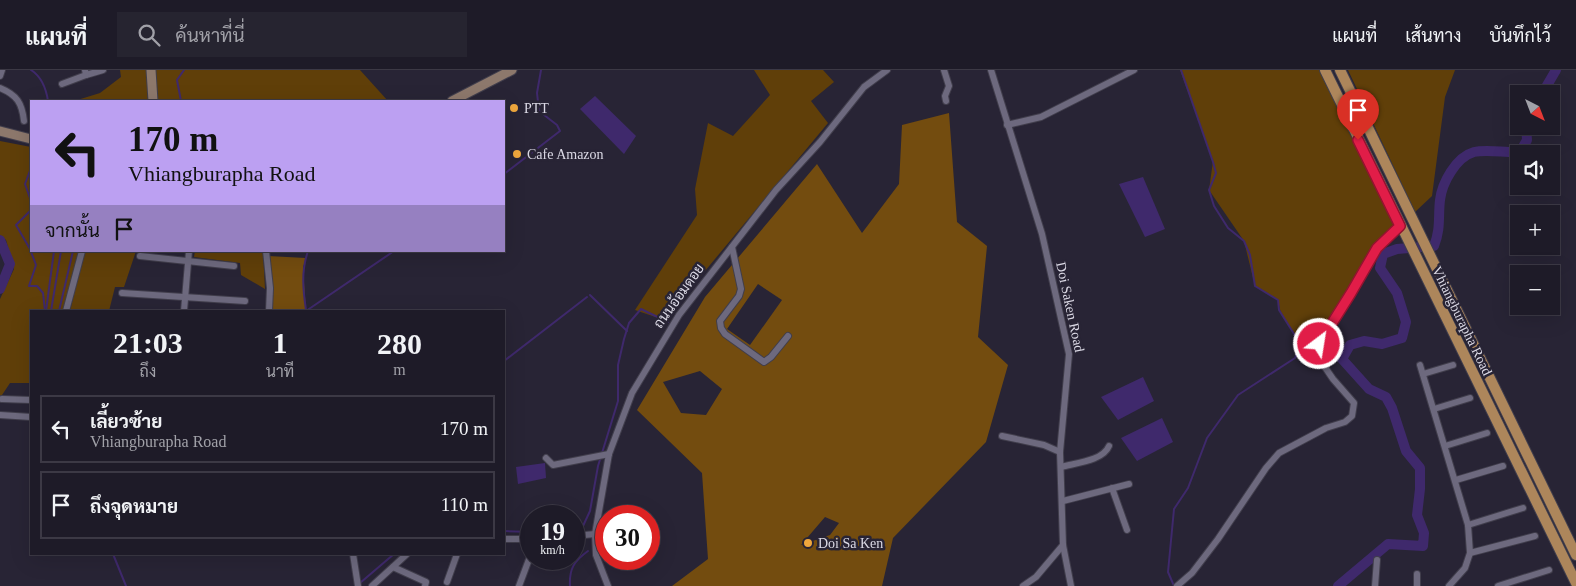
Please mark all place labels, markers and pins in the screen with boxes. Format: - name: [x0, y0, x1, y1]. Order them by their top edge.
- pin: [1337, 89, 1379, 140]
- place label: PTT: [524, 101, 549, 116]
- marker: PTT: [508, 102, 520, 114]
- place label: Cafe Amazon: [527, 147, 604, 162]
- marker: Cafe Amazon: [511, 148, 523, 160]
- place label: Doi Sa Ken: [818, 536, 883, 551]
- marker: Doi Sa Ken: [802, 537, 814, 549]

